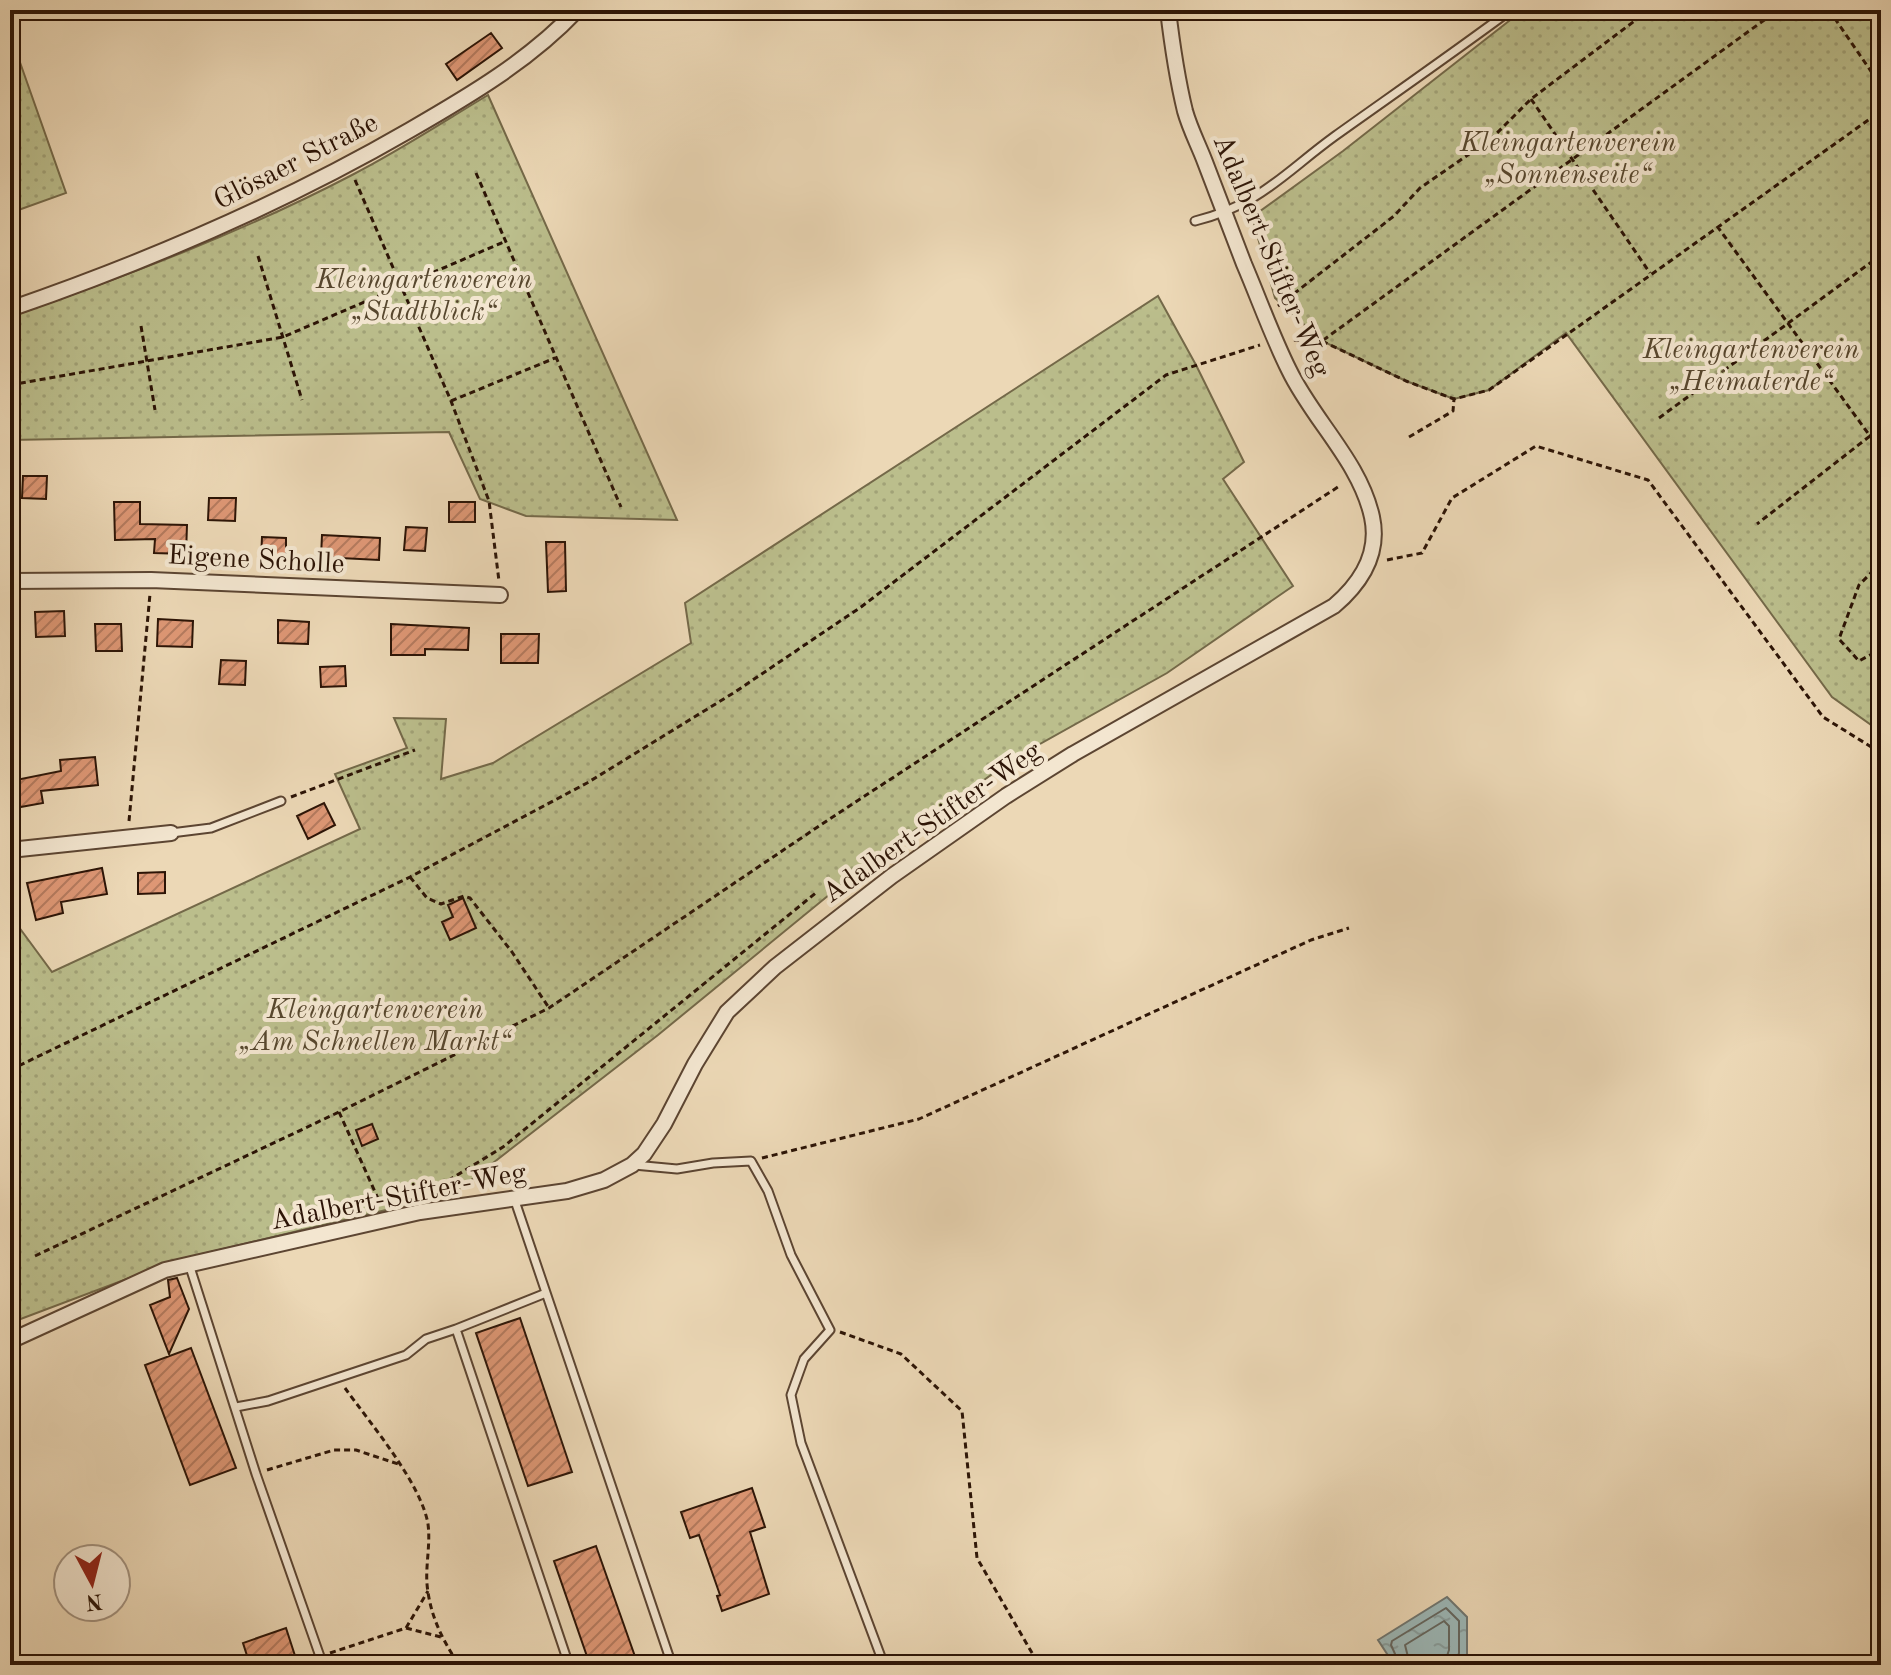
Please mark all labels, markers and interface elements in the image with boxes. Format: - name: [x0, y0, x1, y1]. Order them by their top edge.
- street label: Glösaer Straße: [210, 109, 383, 216]
- park label: Kleingartenverein „Sonnenseite“: [1459, 130, 1676, 190]
- street label: Adalbert-Stifter-Weg: [1207, 131, 1334, 381]
- park label: Kleingartenverein „Stadtblick“: [315, 267, 532, 327]
- park label: Kleingartenverein „Heimaterde“: [1642, 337, 1859, 397]
- street label: Eigene Scholle: [167, 542, 345, 580]
- street label: Adalbert-Stifter-Weg: [818, 737, 1047, 909]
- park label: Kleingartenverein „Am Schnellen Markt“: [239, 997, 513, 1057]
- street label: Adalbert-Stifter-Weg: [268, 1159, 529, 1236]
- north arrow: [52, 1543, 132, 1623]
- text: N: [84, 1589, 104, 1613]

